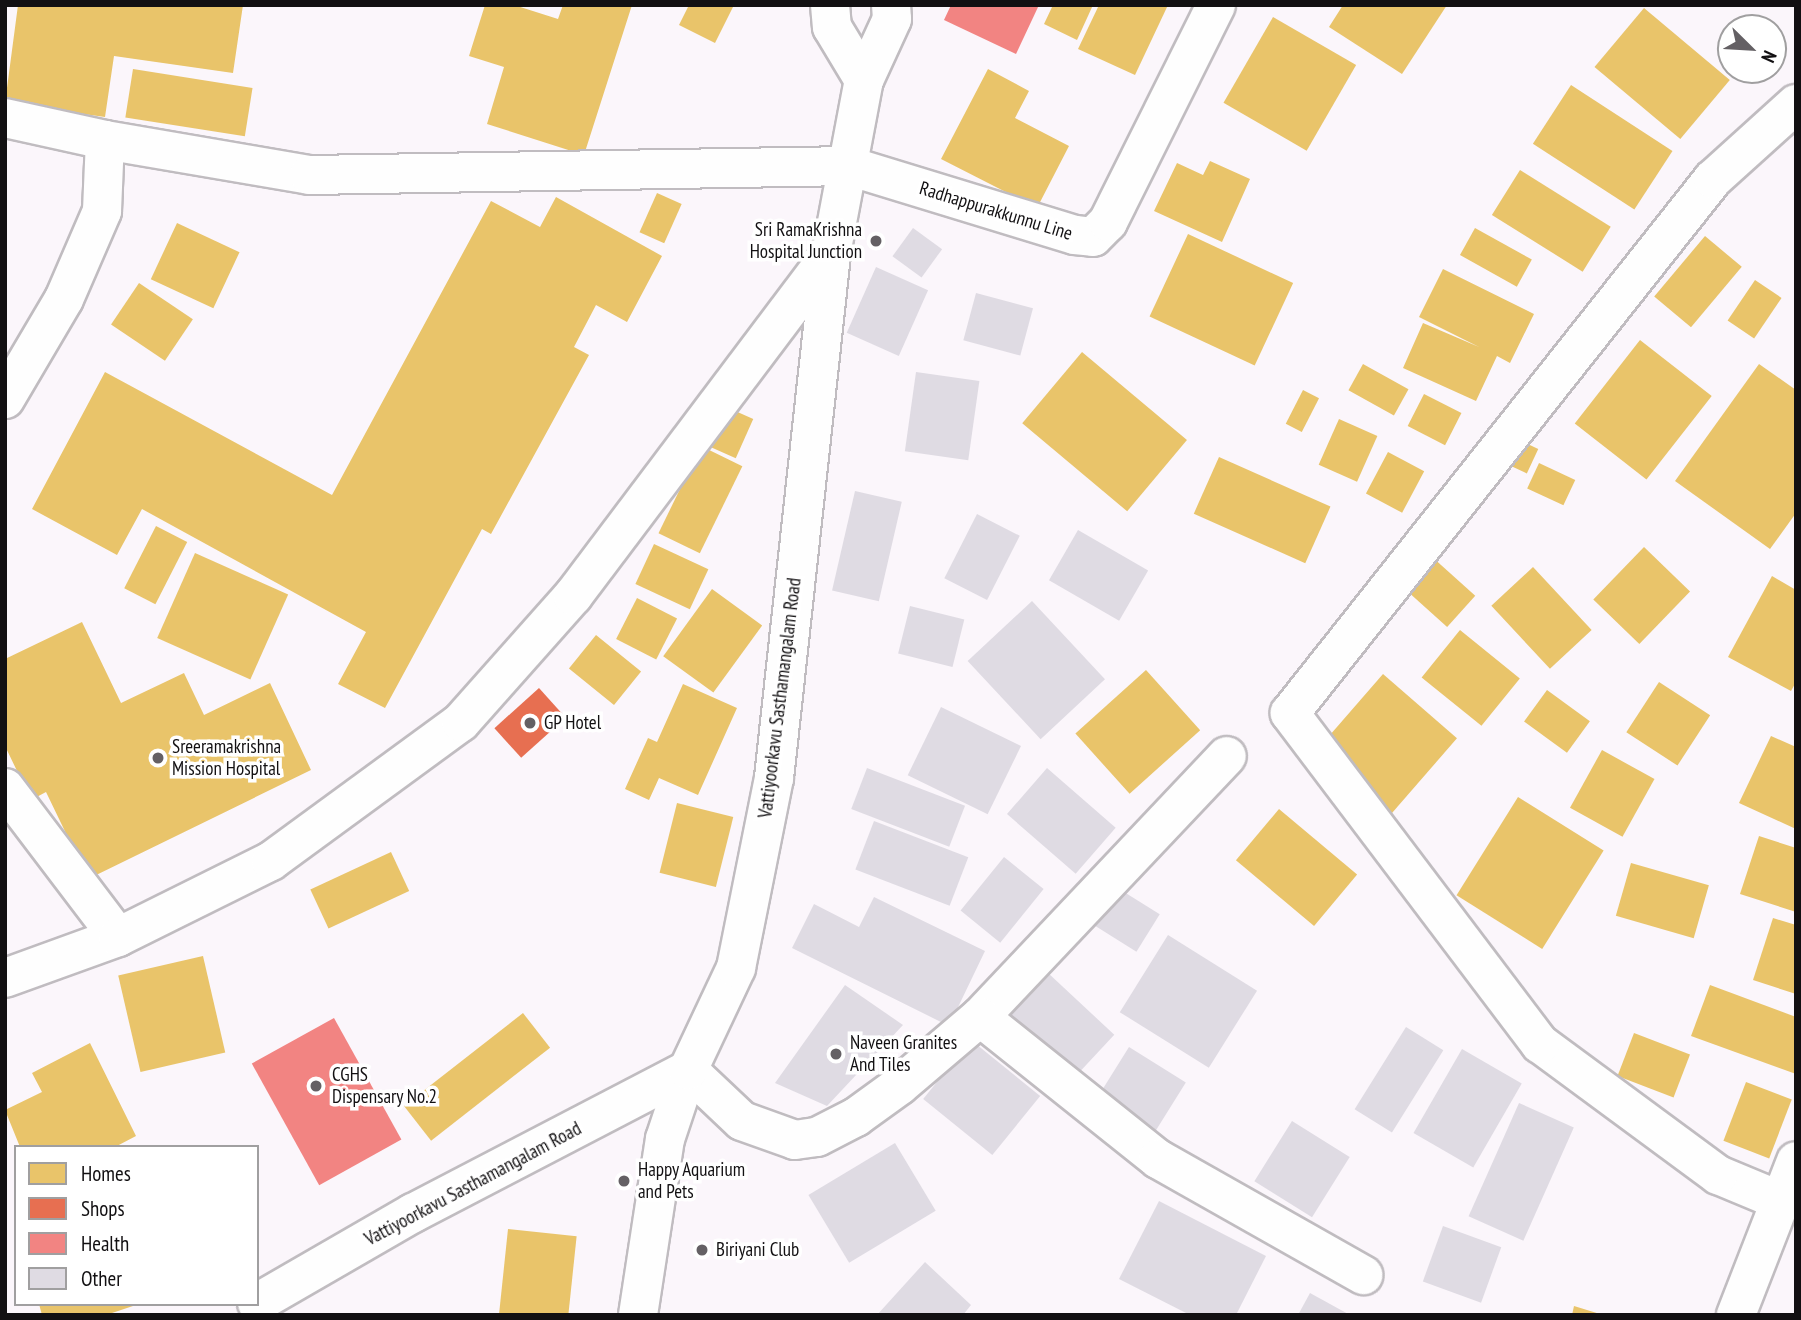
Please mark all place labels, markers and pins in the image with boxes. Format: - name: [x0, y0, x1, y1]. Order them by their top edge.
- place label: Sri RamaKrishna Hospital Junction: [750, 219, 862, 263]
- marker: Sri RamaKrishna Hospital Junction: [868, 233, 884, 249]
- place label: GP Hotel: [544, 712, 602, 734]
- marker: GP Hotel: [522, 715, 538, 731]
- place label: Sreeramakrishna Mission Hospital: [172, 736, 281, 780]
- marker: Sreeramakrishna Mission Hospital: [150, 750, 166, 766]
- place label: Naveen Granites And Tiles: [850, 1032, 957, 1076]
- marker: Naveen Granites And Tiles: [828, 1046, 844, 1062]
- place label: CGHS Dispensary No.2: [332, 1064, 438, 1108]
- marker: CGHS Dispensary No.2: [306, 1076, 326, 1096]
- place label: Happy Aquarium and Pets: [638, 1159, 746, 1203]
- marker: Happy Aquarium and Pets: [616, 1173, 632, 1189]
- place label: Biriyani Club: [716, 1239, 799, 1261]
- marker: Biriyani Club: [694, 1242, 710, 1258]

